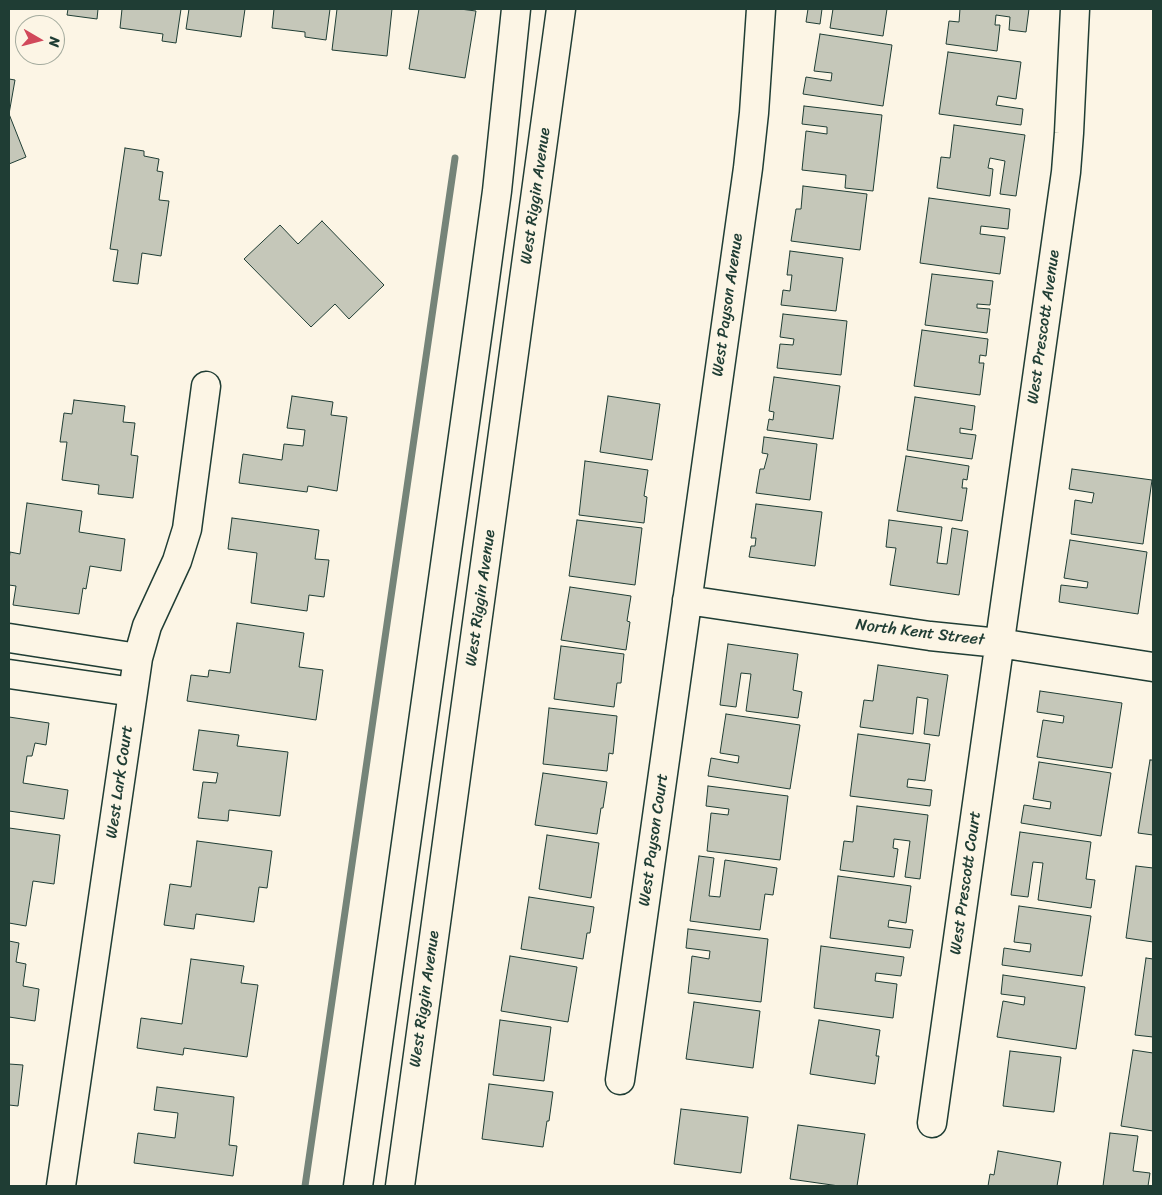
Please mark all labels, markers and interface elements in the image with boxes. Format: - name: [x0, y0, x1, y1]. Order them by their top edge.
- north arrow: [15, 15, 65, 65]
- text: N: [41, 35, 67, 49]
- street label: West Riggin Avenue: [517, 126, 555, 266]
- street label: West Payson Avenue: [708, 232, 748, 378]
- street label: West Prescott Avenue: [1024, 249, 1064, 405]
- street label: West Riggin Avenue: [462, 528, 500, 668]
- street label: North Kent Street: [855, 616, 985, 650]
- street label: West Lark Court: [103, 724, 137, 840]
- street label: West Payson Court: [635, 772, 673, 908]
- street label: West Prescott Court: [946, 810, 986, 956]
- street label: West Riggin Avenue: [406, 929, 444, 1069]

